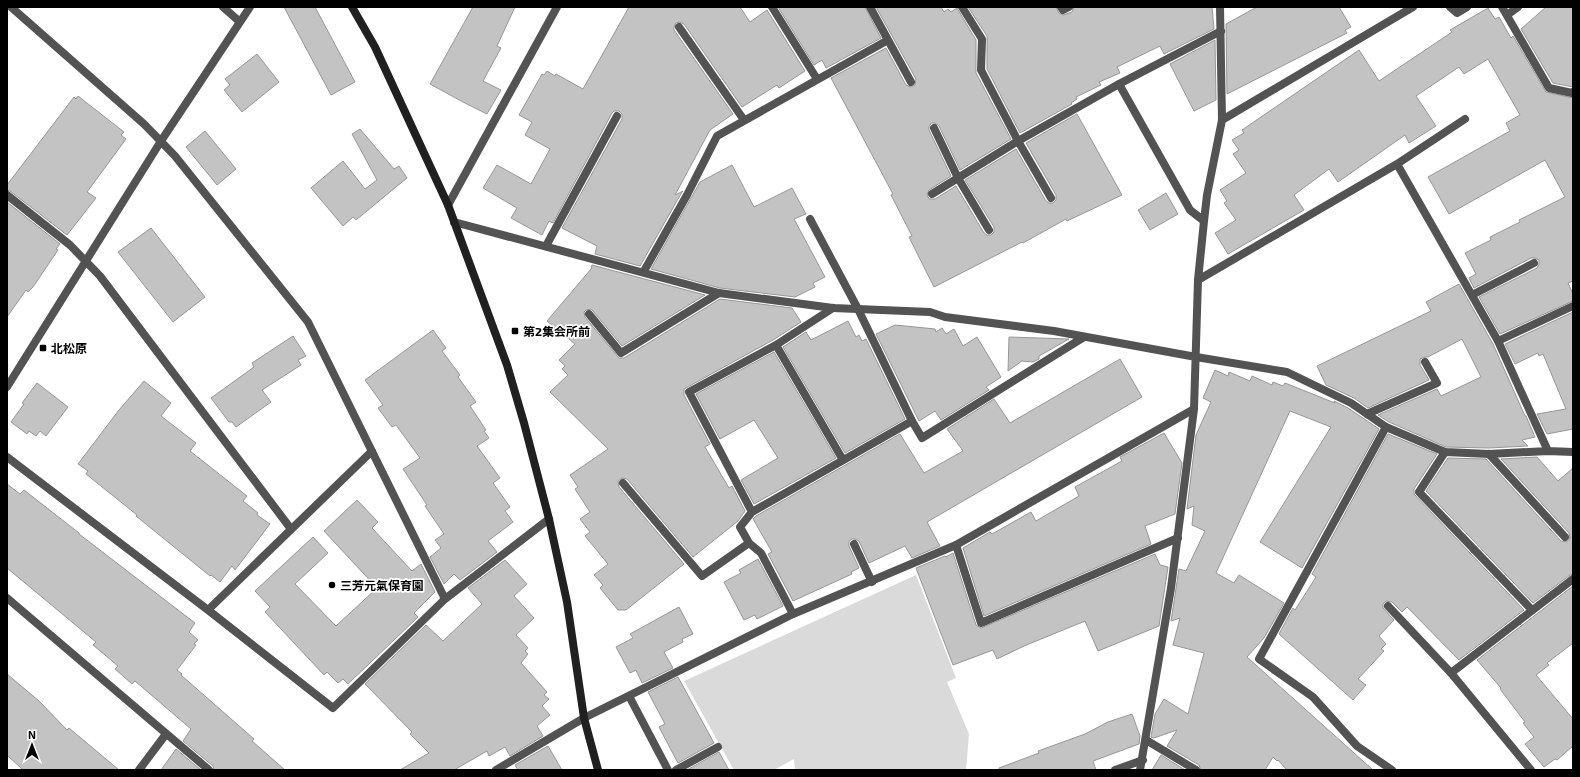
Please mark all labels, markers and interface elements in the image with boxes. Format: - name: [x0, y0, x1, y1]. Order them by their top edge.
- place label: 第2集会所前: [523, 324, 590, 338]
- marker: 第2集会所前: [510, 326, 520, 336]
- place label: 北松原: [51, 341, 87, 355]
- marker: 北松原: [38, 343, 48, 353]
- place label: 三芳元氣保育園: [340, 578, 424, 592]
- marker: 三芳元氣保育園: [327, 580, 337, 590]
- north arrow: [12, 725, 52, 765]
- text: N: [28, 728, 36, 741]

